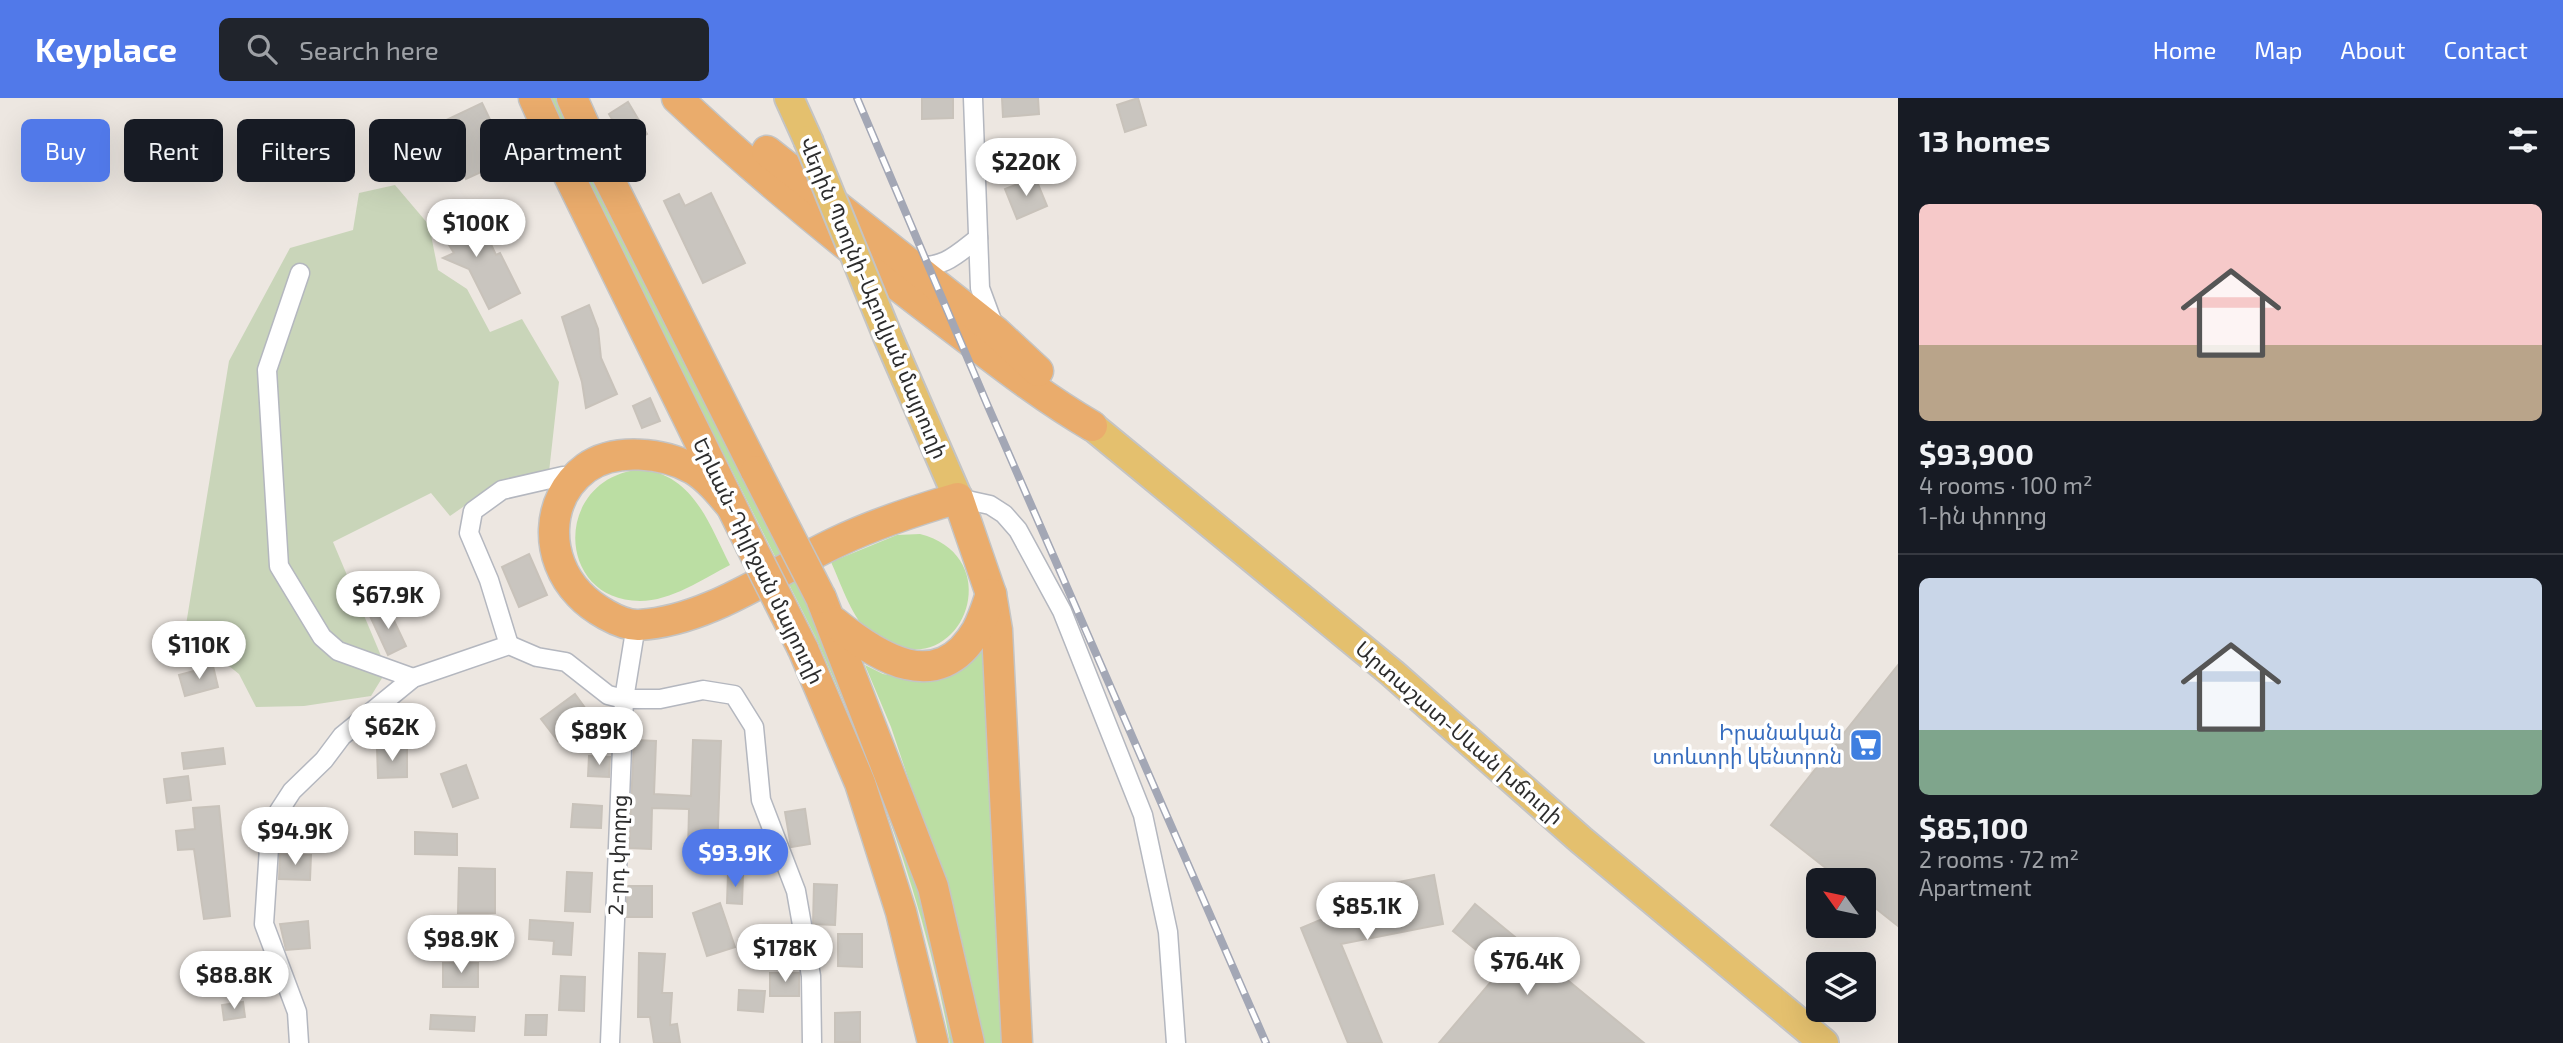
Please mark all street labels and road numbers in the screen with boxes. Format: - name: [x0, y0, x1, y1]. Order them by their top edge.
- street label: Վերին Պտղնի-Աբովյան մայրուղի: [794, 133, 954, 463]
- street label: Երևան-Դիլիջան մայրուղի: [688, 433, 830, 688]
- street label: Արտաշատ-Սևան խճուղի: [1350, 635, 1569, 830]
- street label: 2-րդ փողոց: [602, 794, 632, 916]

